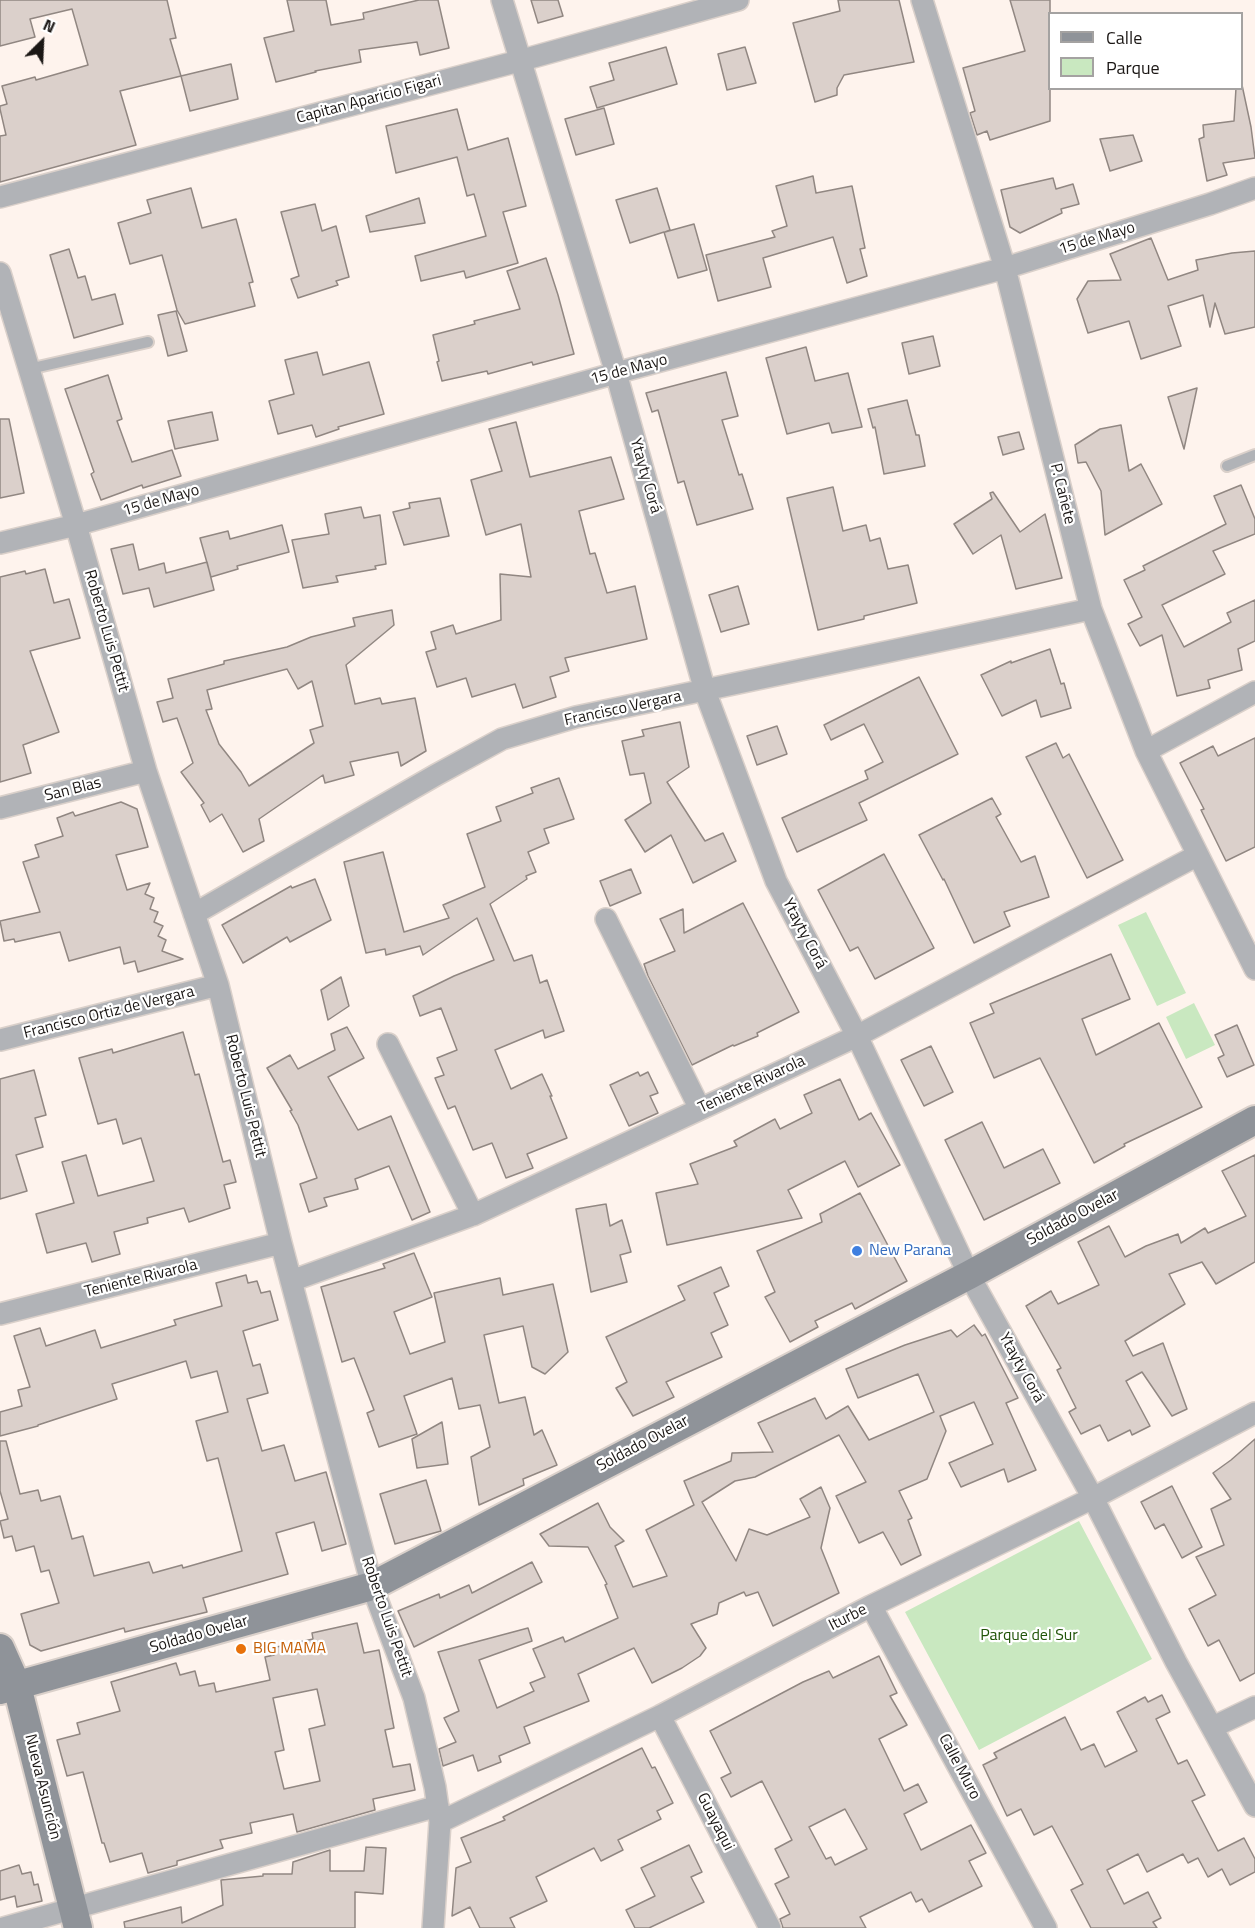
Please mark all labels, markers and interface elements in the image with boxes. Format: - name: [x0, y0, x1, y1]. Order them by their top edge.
- north arrow: [12, 12, 72, 72]
- text: N: [39, 12, 59, 39]
- legend: [1048, 12, 1243, 90]
- text: Calle: [1106, 24, 1142, 51]
- text: Parque: [1106, 54, 1160, 81]
- street label: Capitan Aparicio Figari: [295, 71, 443, 129]
- street label: 15 de Mayo: [1056, 218, 1138, 260]
- street label: 15 de Mayo: [588, 351, 670, 389]
- street label: Ytayty Corá: [625, 436, 665, 516]
- street label: P. Cañete: [1045, 461, 1079, 527]
- street label: 15 de Mayo: [120, 481, 202, 521]
- street label: Roberto Luis Pettit: [79, 568, 133, 694]
- street label: Francisco Vergara: [563, 687, 683, 731]
- street label: San Blas: [43, 774, 103, 806]
- street label: Ytayty Corá: [777, 895, 831, 973]
- street label: Francisco Ortiz de Vergara: [22, 982, 196, 1044]
- street label: Roberto Luis Pettit: [220, 1032, 270, 1160]
- street label: Teniente Rivarola: [696, 1052, 808, 1118]
- street label: Soldado Ovelar: [1024, 1186, 1122, 1250]
- place label: New Parana: [869, 1241, 951, 1261]
- marker: New Parana: [850, 1244, 864, 1258]
- street label: Teniente Rivarola: [83, 1256, 199, 1302]
- street label: Ytayty Corá: [994, 1330, 1048, 1406]
- street label: Soldado Ovelar: [594, 1412, 692, 1476]
- street label: Roberto Luis Pettit: [356, 1554, 416, 1680]
- street label: Iturbe: [826, 1600, 870, 1636]
- street label: Soldado Ovelar: [148, 1612, 250, 1658]
- park label: Parque del Sur: [980, 1626, 1078, 1646]
- place label: BIG MAMA: [253, 1639, 326, 1659]
- marker: BIG MAMA: [234, 1642, 248, 1656]
- street label: Calle Muro: [934, 1731, 984, 1803]
- street label: Nueva Asunción: [20, 1732, 64, 1842]
- street label: Guayaqui: [692, 1790, 738, 1854]

